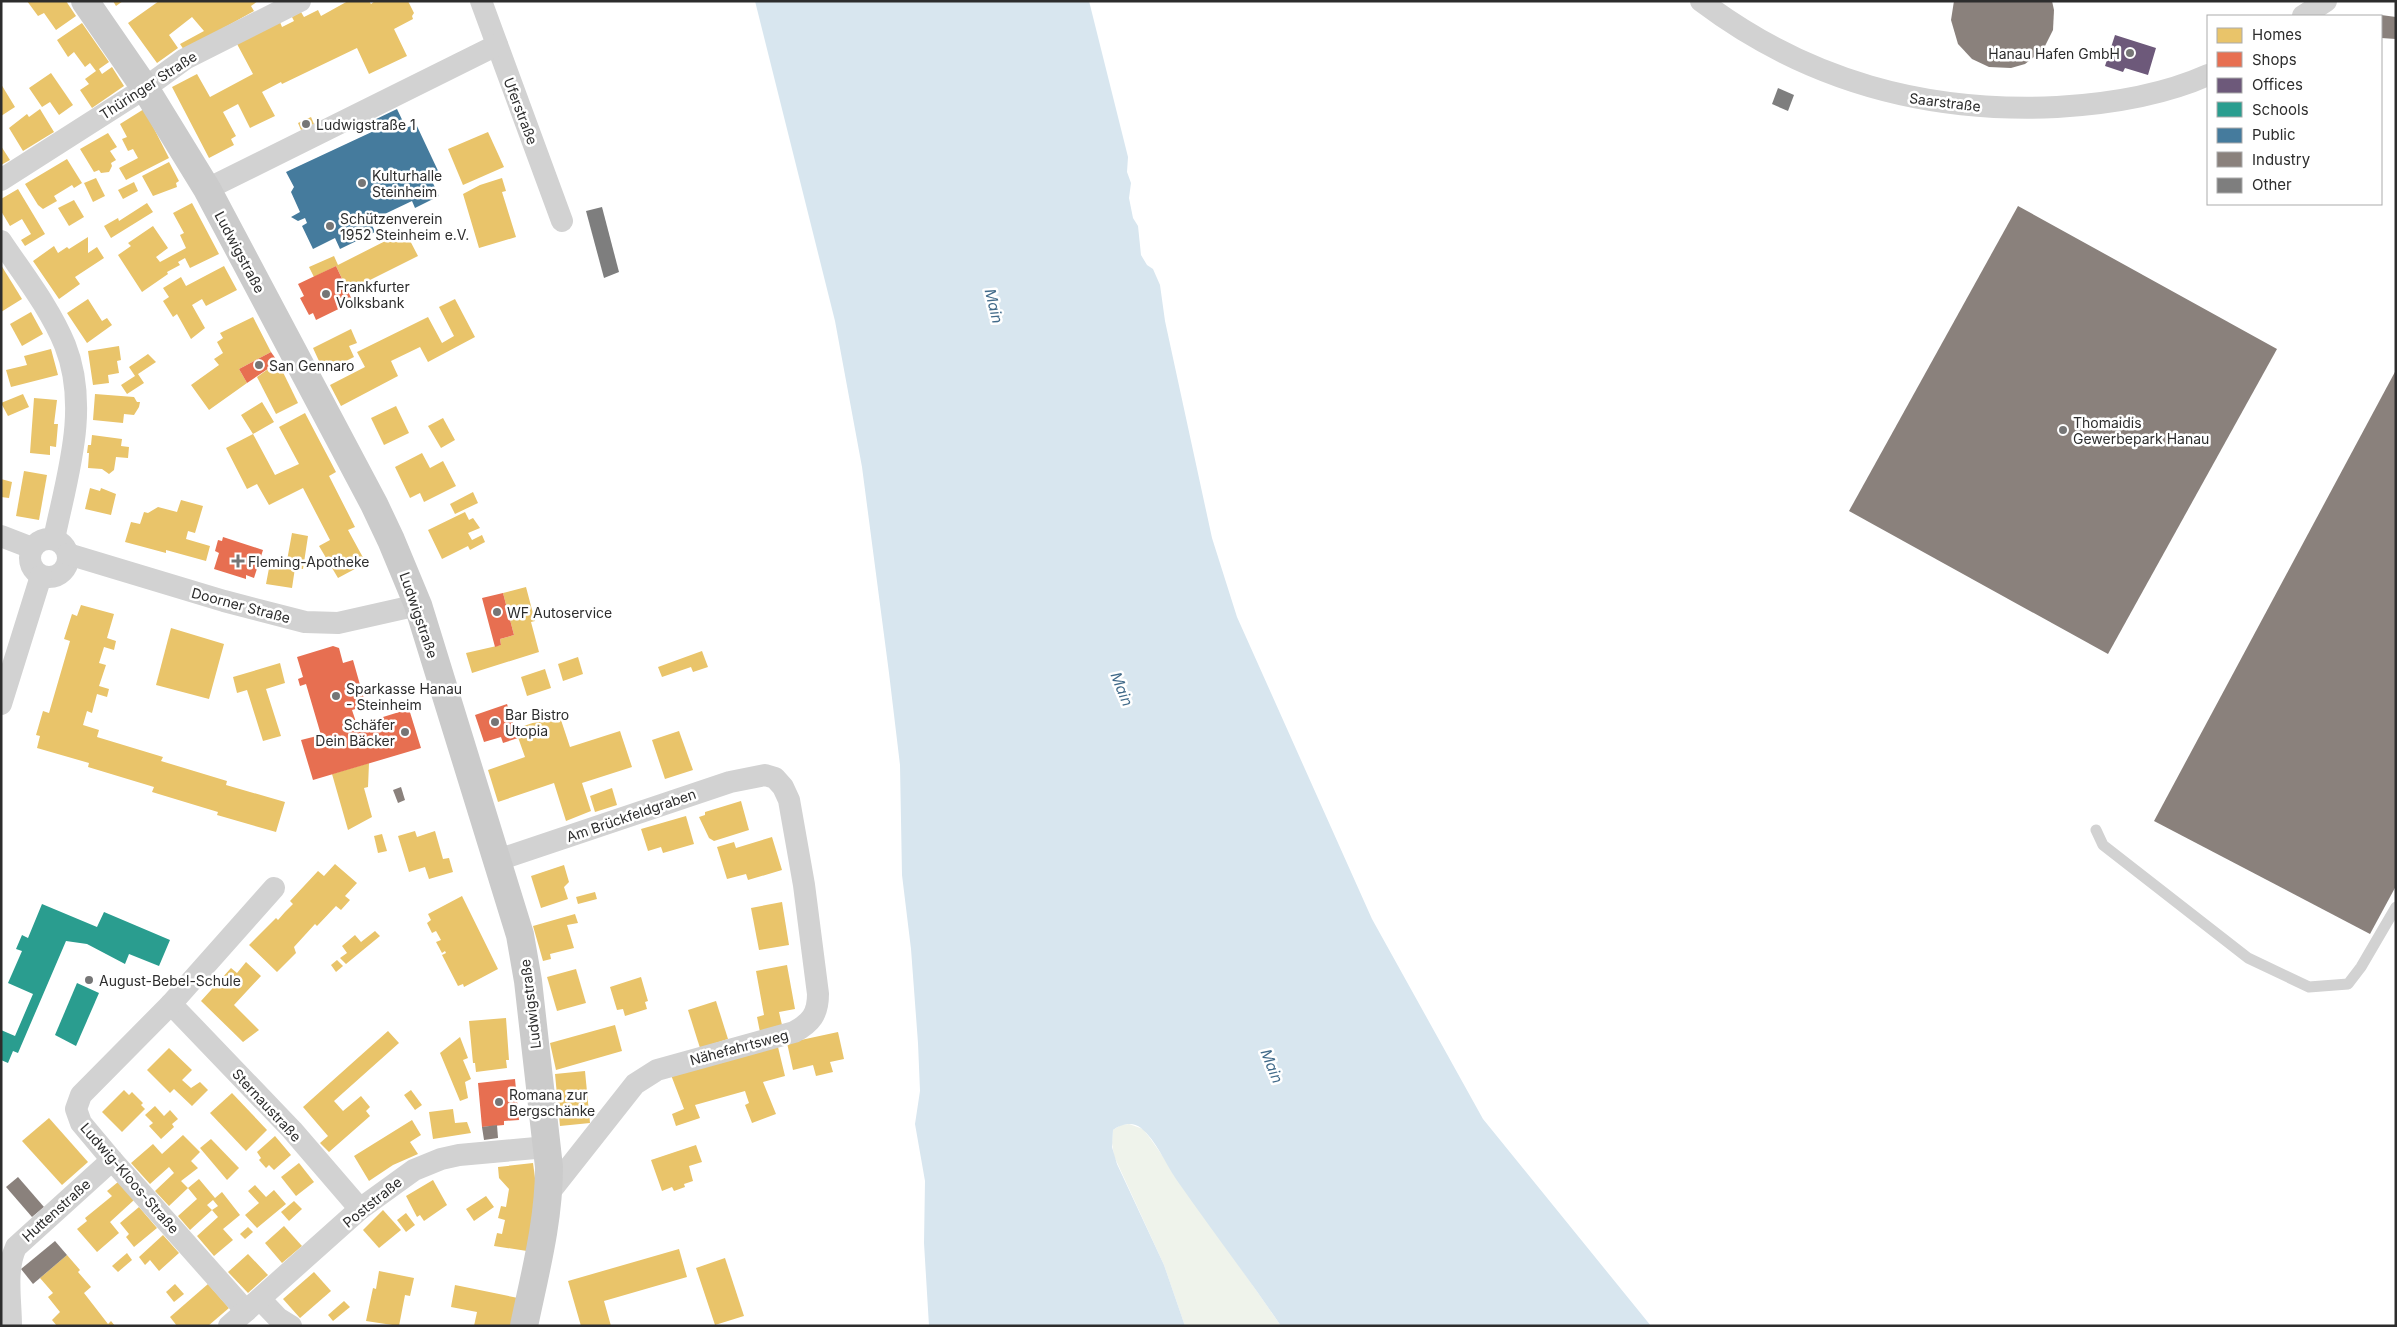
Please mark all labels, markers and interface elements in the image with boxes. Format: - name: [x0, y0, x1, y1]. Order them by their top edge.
- legend: [2207, 15, 2382, 205]
- text: Homes: [2252, 25, 2302, 44]
- place label: Hanau Hafen GmbH: [1988, 45, 2120, 62]
- street label: Thüringer Straße: [96, 47, 200, 123]
- marker: Hanau Hafen GmbH: [2124, 47, 2136, 59]
- text: Shops: [2252, 50, 2297, 69]
- street label: Uferstraße: [500, 75, 542, 147]
- text: Offices: [2252, 75, 2303, 94]
- street label: Saarstraße: [1908, 89, 1982, 115]
- text: Schools: [2252, 100, 2309, 119]
- place label: Ludwigstraße 1: [316, 116, 416, 133]
- marker: Ludwigstraße 1: [300, 118, 312, 130]
- text: Public: [2252, 125, 2295, 144]
- text: Industry: [2252, 150, 2311, 169]
- place label: Kulturhalle Steinheim: [372, 167, 442, 200]
- text: Other: [2252, 175, 2292, 194]
- marker: Kulturhalle Steinheim: [356, 177, 368, 189]
- street label: Ludwigstraße: [211, 208, 269, 296]
- place label: Schützenverein 1952 Steinheim e.V.: [340, 210, 469, 243]
- marker: Schützenverein 1952 Steinheim e.V.: [324, 220, 336, 232]
- place label: Frankfurter Volksbank: [336, 278, 410, 311]
- water label: Main: [981, 287, 1008, 326]
- marker: Frankfurter Volksbank: [320, 288, 332, 300]
- place label: San Gennaro: [269, 357, 355, 374]
- marker: San Gennaro: [253, 359, 265, 371]
- place label: Thomaidis Gewerbepark Hanau: [2073, 414, 2209, 447]
- marker: Thomaidis Gewerbepark Hanau: [2057, 424, 2069, 436]
- place label: Fleming-Apotheke: [248, 553, 369, 570]
- marker: Fleming-Apotheke: [232, 555, 244, 567]
- street label: Ludwigstraße: [396, 570, 442, 660]
- street label: Doorner Straße: [190, 584, 292, 626]
- place label: WF Autoservice: [507, 604, 612, 621]
- marker: WF Autoservice: [491, 606, 503, 618]
- water label: Main: [1107, 669, 1137, 709]
- place label: Sparkasse Hanau - Steinheim: [346, 680, 462, 713]
- marker: Sparkasse Hanau - Steinheim: [330, 690, 342, 702]
- place label: Bar Bistro Utopia: [505, 706, 569, 739]
- place label: Schäfer Dein Bäcker: [315, 716, 395, 749]
- marker: Bar Bistro Utopia: [489, 716, 501, 728]
- marker: Schäfer Dein Bäcker: [399, 726, 411, 738]
- street label: Am Brückfeldgraben: [564, 785, 698, 845]
- street label: Ludwigstraße: [516, 958, 544, 1050]
- place label: August-Bebel-Schule: [99, 972, 241, 989]
- marker: August-Bebel-Schule: [83, 974, 95, 986]
- street label: Nähefahrtsweg: [688, 1026, 790, 1068]
- water label: Main: [1257, 1046, 1287, 1086]
- street label: Sternaustraße: [229, 1065, 305, 1145]
- place label: Romana zur Bergschänke: [509, 1086, 595, 1119]
- marker: Romana zur Bergschänke: [493, 1096, 505, 1108]
- street label: Ludwig-Kloos-Straße: [77, 1119, 183, 1237]
- street label: Poststraße: [339, 1173, 405, 1231]
- street label: Huttenstraße: [18, 1175, 94, 1245]

